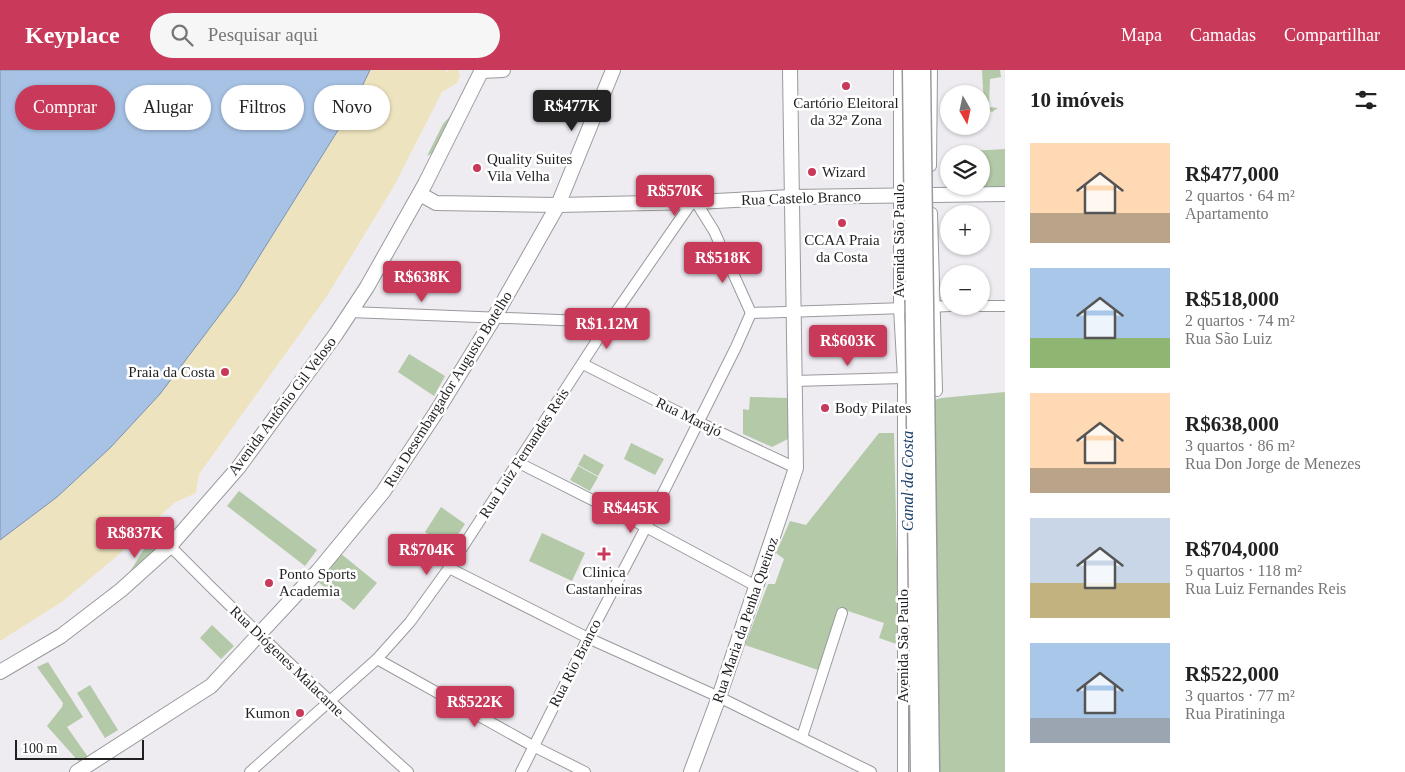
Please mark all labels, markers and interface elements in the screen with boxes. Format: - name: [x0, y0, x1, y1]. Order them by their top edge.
- search box: [150, 13, 500, 58]
- icon: search: [168, 21, 196, 49]
- text: Keyplace: [25, 22, 120, 48]
- text: Pesquisar aqui: [208, 24, 318, 45]
- text: Mapa: [1121, 25, 1162, 45]
- text: Camadas: [1190, 25, 1256, 45]
- text: Compartilhar: [1284, 25, 1380, 45]
- marker: Cartório Eleitoral da 32ª Zona: [840, 80, 852, 92]
- chip: Comprar: [15, 85, 115, 130]
- chip: Alugar: [125, 85, 211, 130]
- chip: Filtros: [221, 85, 304, 130]
- chip: Novo: [314, 85, 390, 130]
- north arrow: [940, 85, 990, 135]
- map controls: [940, 85, 990, 315]
- icon: filters: [1352, 86, 1380, 114]
- text: 10 imóveis: [1030, 88, 1124, 112]
- pin: R$477K: [531, 90, 613, 132]
- place label: Cartório Eleitoral da 32ª Zona: [793, 95, 899, 128]
- text: R$477K: [544, 97, 600, 114]
- button: layers: [940, 145, 990, 195]
- place label: Quality Suites Vila Velha: [487, 151, 573, 184]
- marker: Quality Suites Vila Velha: [471, 162, 483, 174]
- text: R$477,000: [1185, 162, 1279, 186]
- icon: home: [1070, 163, 1130, 223]
- place label: Wizard: [822, 164, 866, 180]
- marker: Wizard: [806, 166, 818, 178]
- pin: R$570K: [634, 174, 716, 217]
- text: R$570K: [647, 182, 703, 199]
- street label: Avenida São Paulo: [891, 184, 907, 298]
- text: 2 quartos · 64 m²: [1185, 187, 1295, 204]
- street label: Rua Castelo Branco: [741, 188, 861, 208]
- button: +: [940, 205, 990, 255]
- text: Apartamento: [1185, 205, 1269, 222]
- marker: CCAA Praia da Costa: [836, 217, 848, 229]
- place label: CCAA Praia da Costa: [804, 232, 880, 265]
- pin: R$518K: [682, 242, 764, 284]
- text: R$518K: [695, 249, 751, 266]
- pin: R$638K: [381, 260, 463, 303]
- button: −: [940, 265, 990, 315]
- text: R$638K: [394, 268, 450, 285]
- text: R$518,000: [1185, 287, 1279, 311]
- street label: Rua Desembargador Augusto Botelho: [381, 288, 515, 490]
- icon: home: [1070, 288, 1130, 348]
- pin: R$1.12M: [561, 308, 653, 350]
- text: 2 quartos · 74 m²: [1185, 312, 1295, 329]
- text: R$1.12M: [576, 315, 638, 332]
- pin: R$603K: [807, 324, 889, 367]
- text: Rua São Luiz: [1185, 330, 1272, 347]
- text: R$603K: [820, 332, 876, 349]
- street label: Avenida Antônio Gil Veloso: [225, 334, 339, 478]
- place label: Praia da Costa: [128, 364, 215, 380]
- marker: Praia da Costa: [219, 366, 231, 378]
- street label: Rua Luiz Fernandes Reis: [476, 385, 572, 521]
- street label: Rua Marajó: [653, 394, 725, 440]
- place label: Body Pilates: [835, 400, 911, 416]
- marker: Body Pilates: [819, 402, 831, 414]
- text: R$638,000: [1185, 412, 1279, 436]
- icon: home: [1070, 413, 1130, 473]
- water label: Canal da Costa: [899, 431, 916, 531]
- text: 3 quartos · 86 m²: [1185, 437, 1295, 454]
- text: Rua Don Jorge de Menezes: [1185, 455, 1361, 472]
- pin: R$445K: [590, 492, 672, 534]
- text: R$445K: [603, 499, 659, 516]
- pin: R$837K: [94, 516, 176, 559]
- text: R$837K: [107, 524, 163, 541]
- pin: R$704K: [386, 534, 468, 576]
- street label: Rua Maria da Penha Queiroz: [709, 535, 781, 705]
- text: R$704,000: [1185, 537, 1279, 561]
- icon: home: [1070, 538, 1130, 598]
- text: R$704K: [399, 541, 455, 558]
- marker: Clinica Castanheiras: [597, 547, 611, 561]
- text: 5 quartos · 118 m²: [1185, 562, 1302, 579]
- place label: Clinica Castanheiras: [566, 564, 642, 597]
- place label: Ponto Sports Academia: [279, 566, 356, 599]
- marker: Ponto Sports Academia: [263, 577, 275, 589]
- text: Rua Luiz Fernandes Reis: [1185, 580, 1346, 597]
- street label: Avenida São Paulo: [895, 589, 911, 703]
- street label: Rua Diógenes Malacarne: [227, 603, 347, 720]
- street label: Rua Rio Branco: [546, 616, 604, 710]
- text: R$522,000: [1185, 662, 1279, 686]
- icon: home: [1070, 663, 1130, 723]
- pin: R$522K: [434, 686, 516, 728]
- text: 3 quartos · 77 m²: [1185, 687, 1295, 704]
- text: R$522K: [447, 693, 503, 710]
- place label: Kumon: [245, 705, 291, 721]
- text: Rua Piratininga: [1185, 705, 1285, 722]
- marker: Kumon: [294, 707, 306, 719]
- scale bar: [15, 737, 144, 760]
- text: 100 m: [22, 741, 57, 756]

